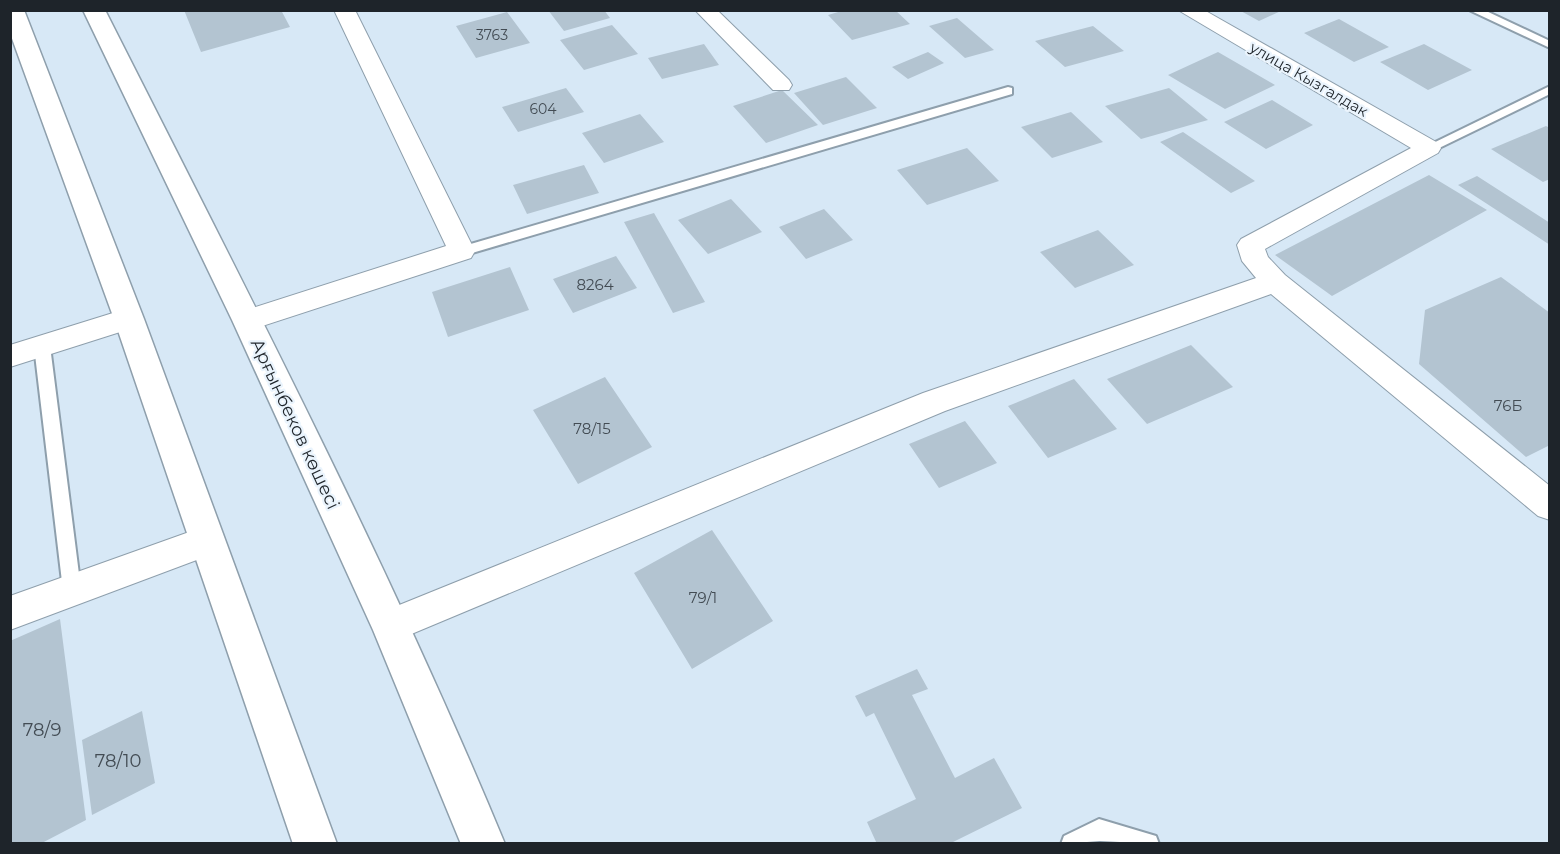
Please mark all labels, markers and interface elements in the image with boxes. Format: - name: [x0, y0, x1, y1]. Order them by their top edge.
- house number: 3763: [476, 26, 508, 44]
- street label: улица Кызгалдак: [1246, 37, 1372, 121]
- house number: 604: [529, 100, 557, 118]
- house number: 8264: [576, 275, 614, 294]
- street label: Арғынбеков көшесі: [246, 335, 344, 513]
- house number: 76Б: [1494, 396, 1522, 415]
- house number: 78/15: [573, 419, 611, 438]
- house number: 79/1: [689, 588, 717, 607]
- house number: 78/9: [23, 719, 61, 741]
- house number: 78/10: [95, 750, 141, 772]

